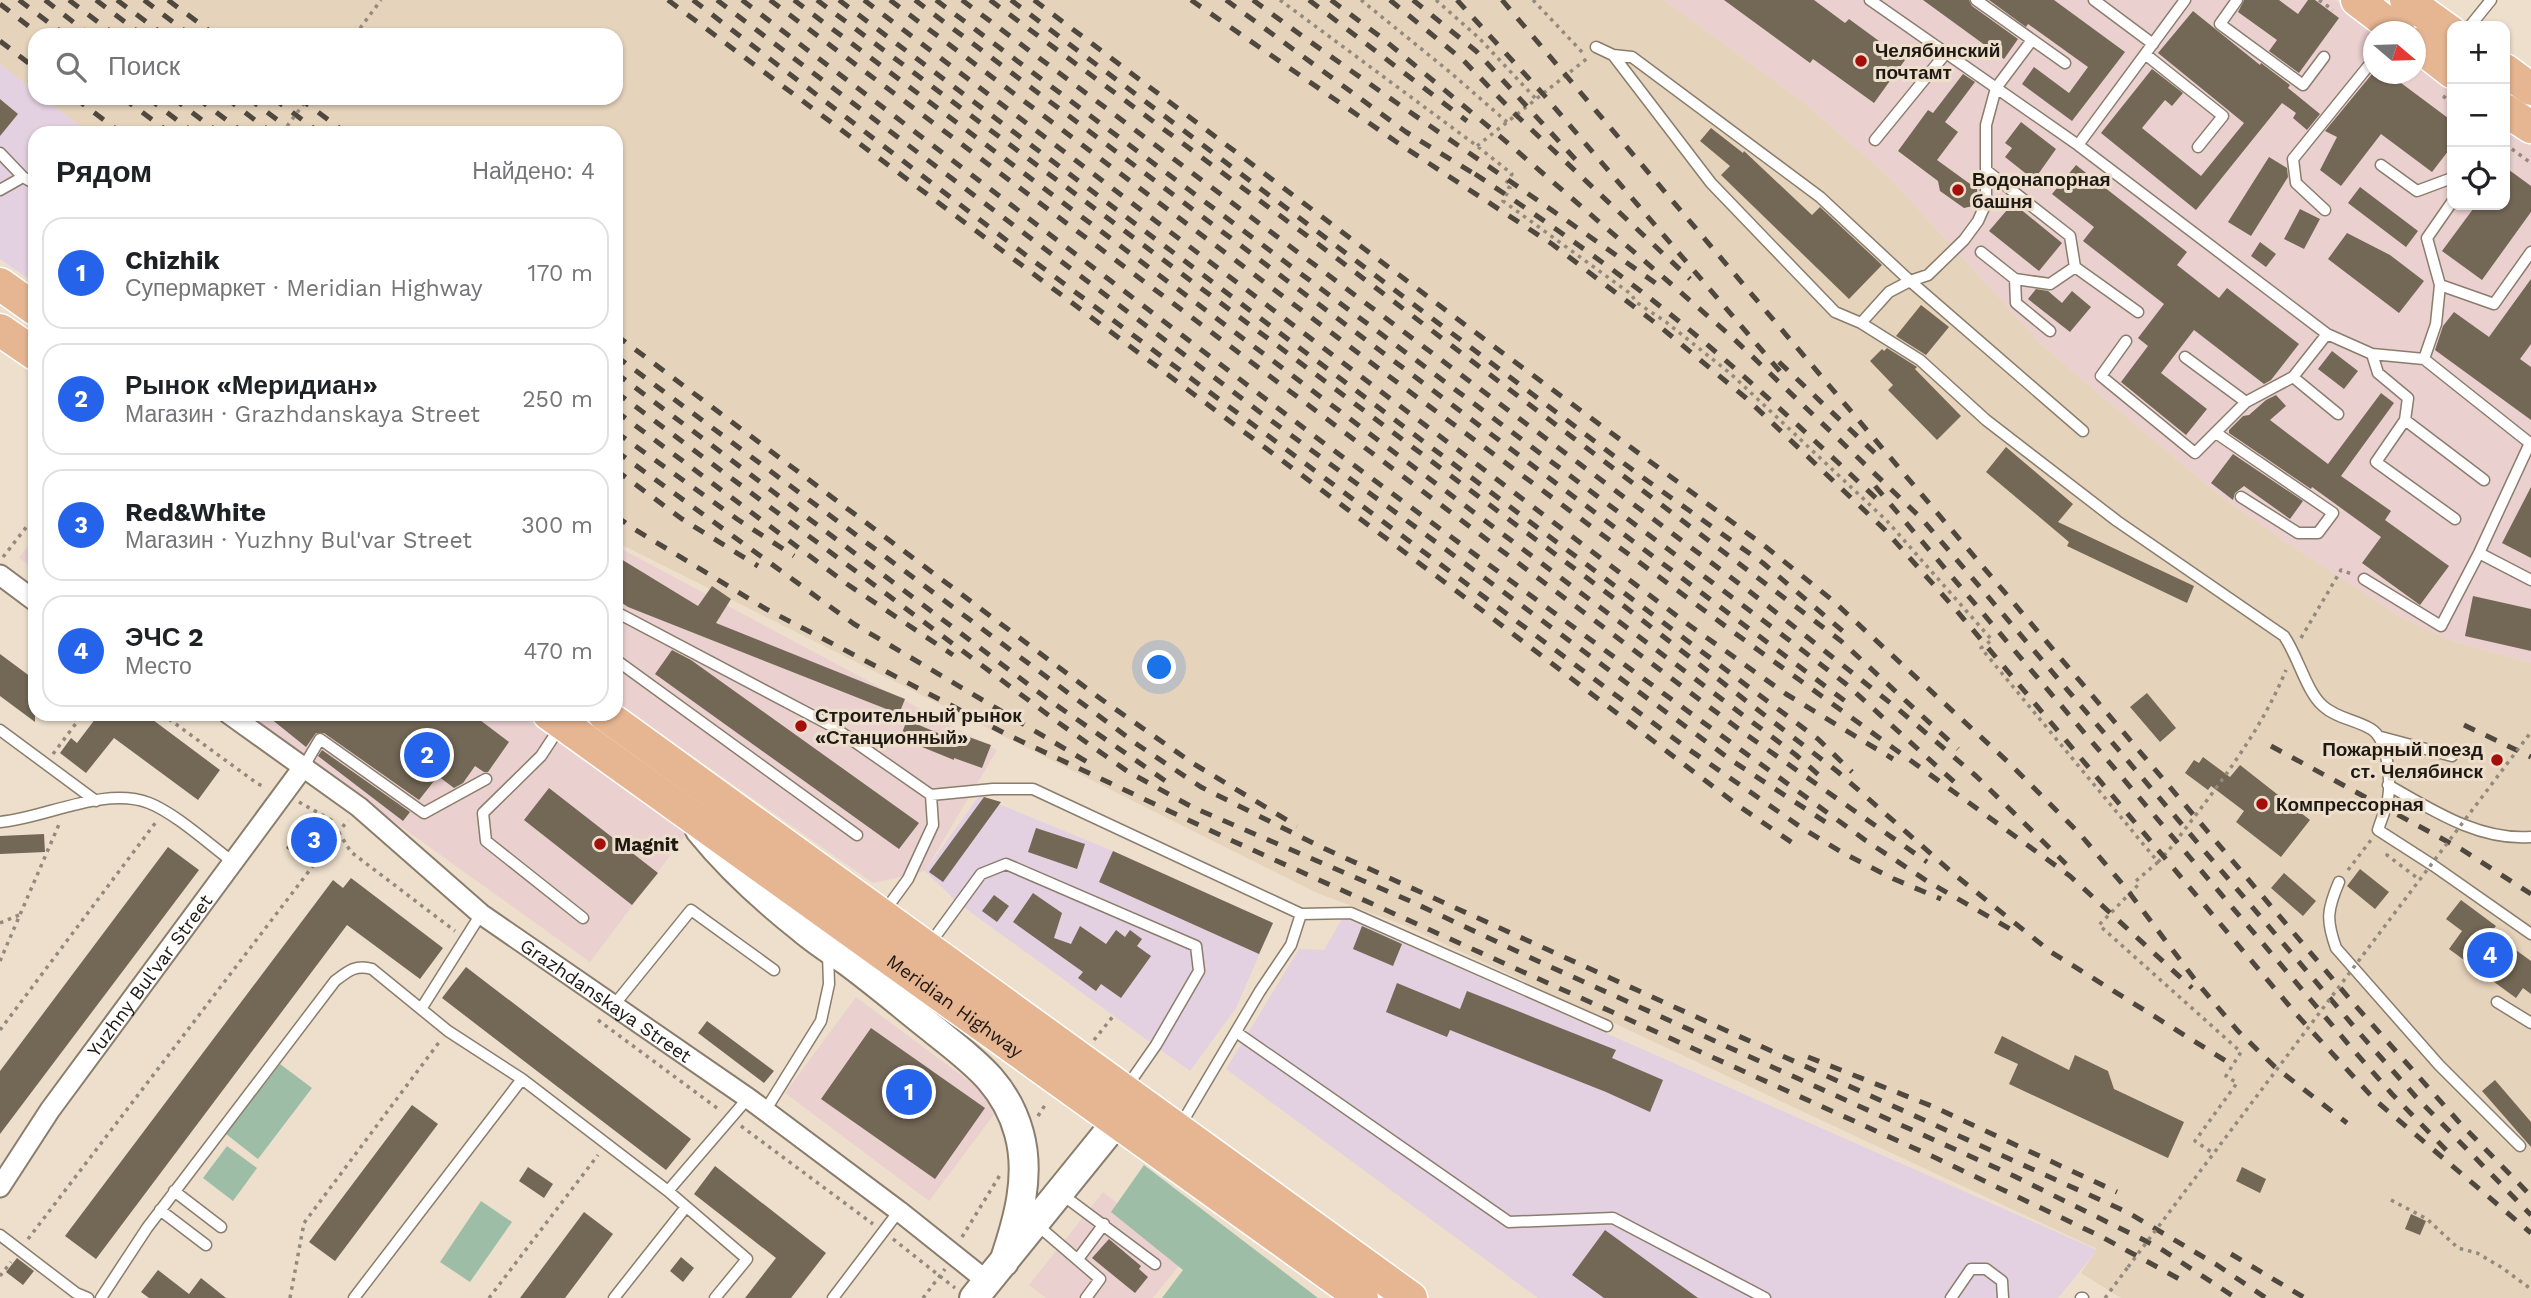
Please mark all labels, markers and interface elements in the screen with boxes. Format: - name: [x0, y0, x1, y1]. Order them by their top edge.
- north arrow: [2363, 21, 2426, 84]
- map controls: [2447, 21, 2510, 210]
- button: +: [2447, 21, 2510, 84]
- search box: [28, 28, 623, 105]
- place label: Челябинский почтамт: [1875, 39, 2000, 84]
- icon: search: [52, 48, 90, 86]
- text: Поиск: [108, 51, 180, 81]
- marker: Челябинский почтамт: [1853, 53, 1869, 69]
- button: −: [2447, 84, 2510, 147]
- button: locate: [2447, 147, 2510, 210]
- text: Рядом: [56, 154, 152, 189]
- text: Найдено: 4: [472, 158, 595, 185]
- place label: Водонапорная башня: [1972, 168, 2111, 213]
- marker: Водонапорная башня: [1950, 182, 1966, 198]
- text: Chizhik: [125, 245, 220, 275]
- text: 1: [76, 260, 86, 287]
- text: 170 m: [528, 260, 593, 287]
- text: Супермаркет · Meridian Highway: [125, 275, 483, 302]
- text: Рынок «Меридиан»: [125, 370, 378, 400]
- text: 2: [74, 386, 88, 413]
- text: 250 m: [522, 386, 593, 413]
- text: Магазин · Grazhdanskaya Street: [125, 401, 480, 428]
- text: Red&White: [125, 497, 266, 527]
- text: 3: [74, 512, 88, 539]
- text: 300 m: [521, 512, 593, 539]
- text: Магазин · Yuzhny Bul'var Street: [125, 527, 472, 554]
- text: ЭЧС 2: [125, 622, 203, 652]
- text: 4: [74, 638, 88, 665]
- text: 470 m: [524, 638, 593, 665]
- your location: [1142, 650, 1176, 684]
- text: Место: [125, 653, 192, 680]
- place label: Строительный рынок «Станционный»: [815, 704, 1022, 749]
- marker: Строительный рынок «Станционный»: [793, 718, 809, 734]
- pin: 2: [404, 729, 450, 781]
- place label: Пожарный поезд ст. Челябинск: [2322, 738, 2483, 783]
- marker: Пожарный поезд ст. Челябинск: [2489, 752, 2505, 768]
- place label: Компрессорная: [2276, 793, 2424, 816]
- marker: Компрессорная: [2254, 796, 2270, 812]
- pin: 3: [291, 814, 337, 866]
- place label: Magnit: [614, 833, 679, 856]
- marker: Magnit: [592, 836, 608, 852]
- street label: Yuzhny Bul'var Street: [82, 890, 217, 1062]
- pin: 4: [2467, 929, 2513, 981]
- street label: Grazhdanskaya Street: [516, 934, 696, 1068]
- street label: Meridian Highway: [882, 949, 1028, 1063]
- pin: 1: [886, 1066, 932, 1118]

